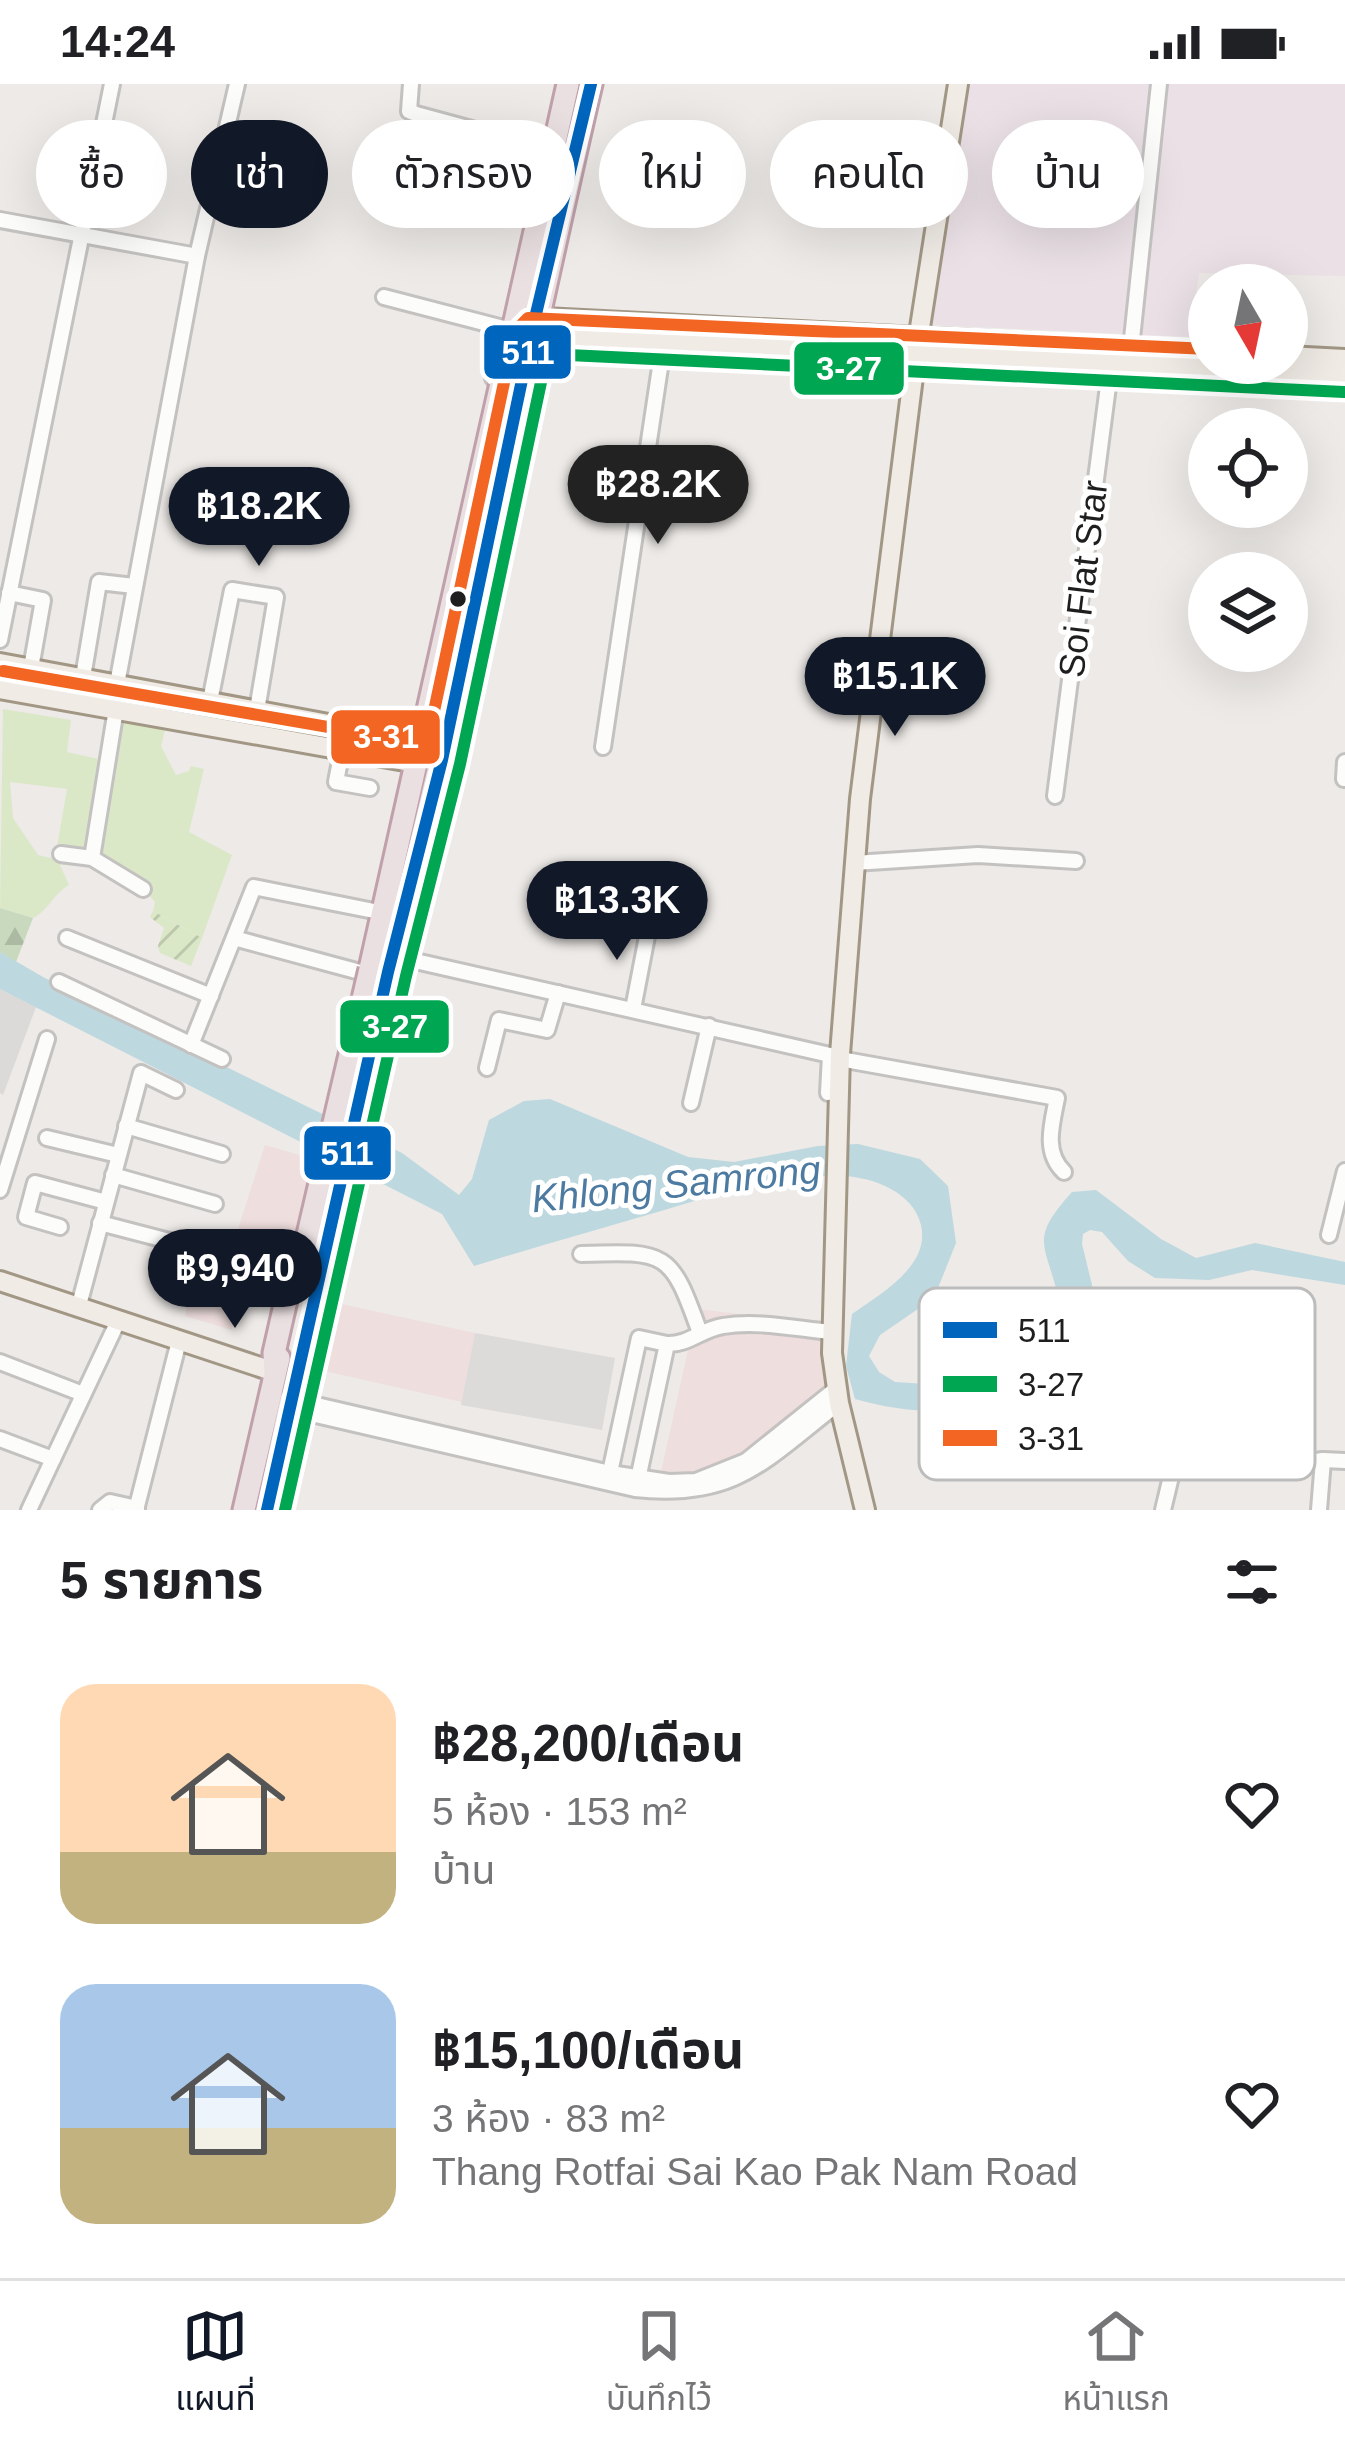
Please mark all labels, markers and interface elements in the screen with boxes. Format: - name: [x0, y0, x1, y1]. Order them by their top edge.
- text: 14:24: [60, 16, 175, 67]
- chip: ซื้อ: [36, 120, 167, 228]
- chip: เช่า: [191, 120, 328, 228]
- chip: ตัวกรอง: [352, 120, 575, 228]
- chip: ใหม่: [599, 120, 746, 228]
- chip: คอนโด: [770, 120, 968, 228]
- chip: บ้าน: [992, 120, 1144, 228]
- north arrow: [1188, 264, 1308, 384]
- map controls: [1188, 264, 1308, 672]
- line badge: 511: [482, 323, 573, 381]
- text: 511: [501, 334, 555, 371]
- line badge: 3-27: [792, 340, 906, 397]
- text: 3-27: [816, 350, 882, 387]
- button: locate: [1188, 408, 1308, 528]
- pin: ฿28.2K: [560, 445, 756, 547]
- text: ฿28.2K: [595, 462, 721, 505]
- pin: ฿18.2K: [161, 467, 357, 569]
- street label: Soi Flat Star: [1051, 478, 1115, 680]
- text: ฿18.2K: [196, 484, 322, 527]
- button: layers: [1188, 552, 1308, 672]
- unlabelled marker: [447, 588, 469, 610]
- pin: ฿15.1K: [797, 637, 993, 739]
- text: ฿15.1K: [832, 654, 958, 697]
- line badge: 3-31: [329, 708, 442, 766]
- text: 3-31: [353, 718, 419, 755]
- pin: ฿13.3K: [519, 861, 715, 963]
- text: ฿13.3K: [554, 878, 680, 921]
- line badge: 3-27: [338, 998, 451, 1055]
- text: 3-27: [362, 1008, 428, 1045]
- line badge: 511: [302, 1124, 393, 1182]
- text: 511: [320, 1135, 374, 1172]
- water label: Khlong Samrong: [529, 1147, 823, 1221]
- pin: ฿9,940: [137, 1229, 333, 1331]
- text: ฿9,940: [175, 1246, 295, 1289]
- legend: [919, 1288, 1315, 1480]
- text: 511: [1018, 1312, 1071, 1349]
- text: 3-27: [1018, 1366, 1084, 1403]
- text: 3-31: [1018, 1420, 1084, 1457]
- icon: filters: [1219, 1549, 1285, 1615]
- text: 5 รายการ: [60, 1552, 263, 1609]
- text: ฿28,200/เดือน: [432, 1715, 744, 1772]
- icon: home: [156, 1732, 300, 1876]
- icon: heart: [1219, 1771, 1285, 1837]
- text: 5 ห้อง · 153 m²: [432, 1790, 687, 1833]
- text: บ้าน: [432, 1849, 495, 1892]
- text: ฿15,100/เดือน: [432, 2022, 744, 2079]
- icon: home: [156, 2032, 300, 2176]
- icon: heart: [1219, 2071, 1285, 2137]
- text: 3 ห้อง · 83 m²: [432, 2097, 665, 2140]
- text: Thang Rotfai Sai Kao Pak Nam Road: [432, 2150, 1078, 2193]
- tab: แผนที่: [175, 2303, 256, 2425]
- tab: บันทึกไว้: [606, 2303, 712, 2425]
- tab: หน้าแรก: [1062, 2303, 1170, 2425]

